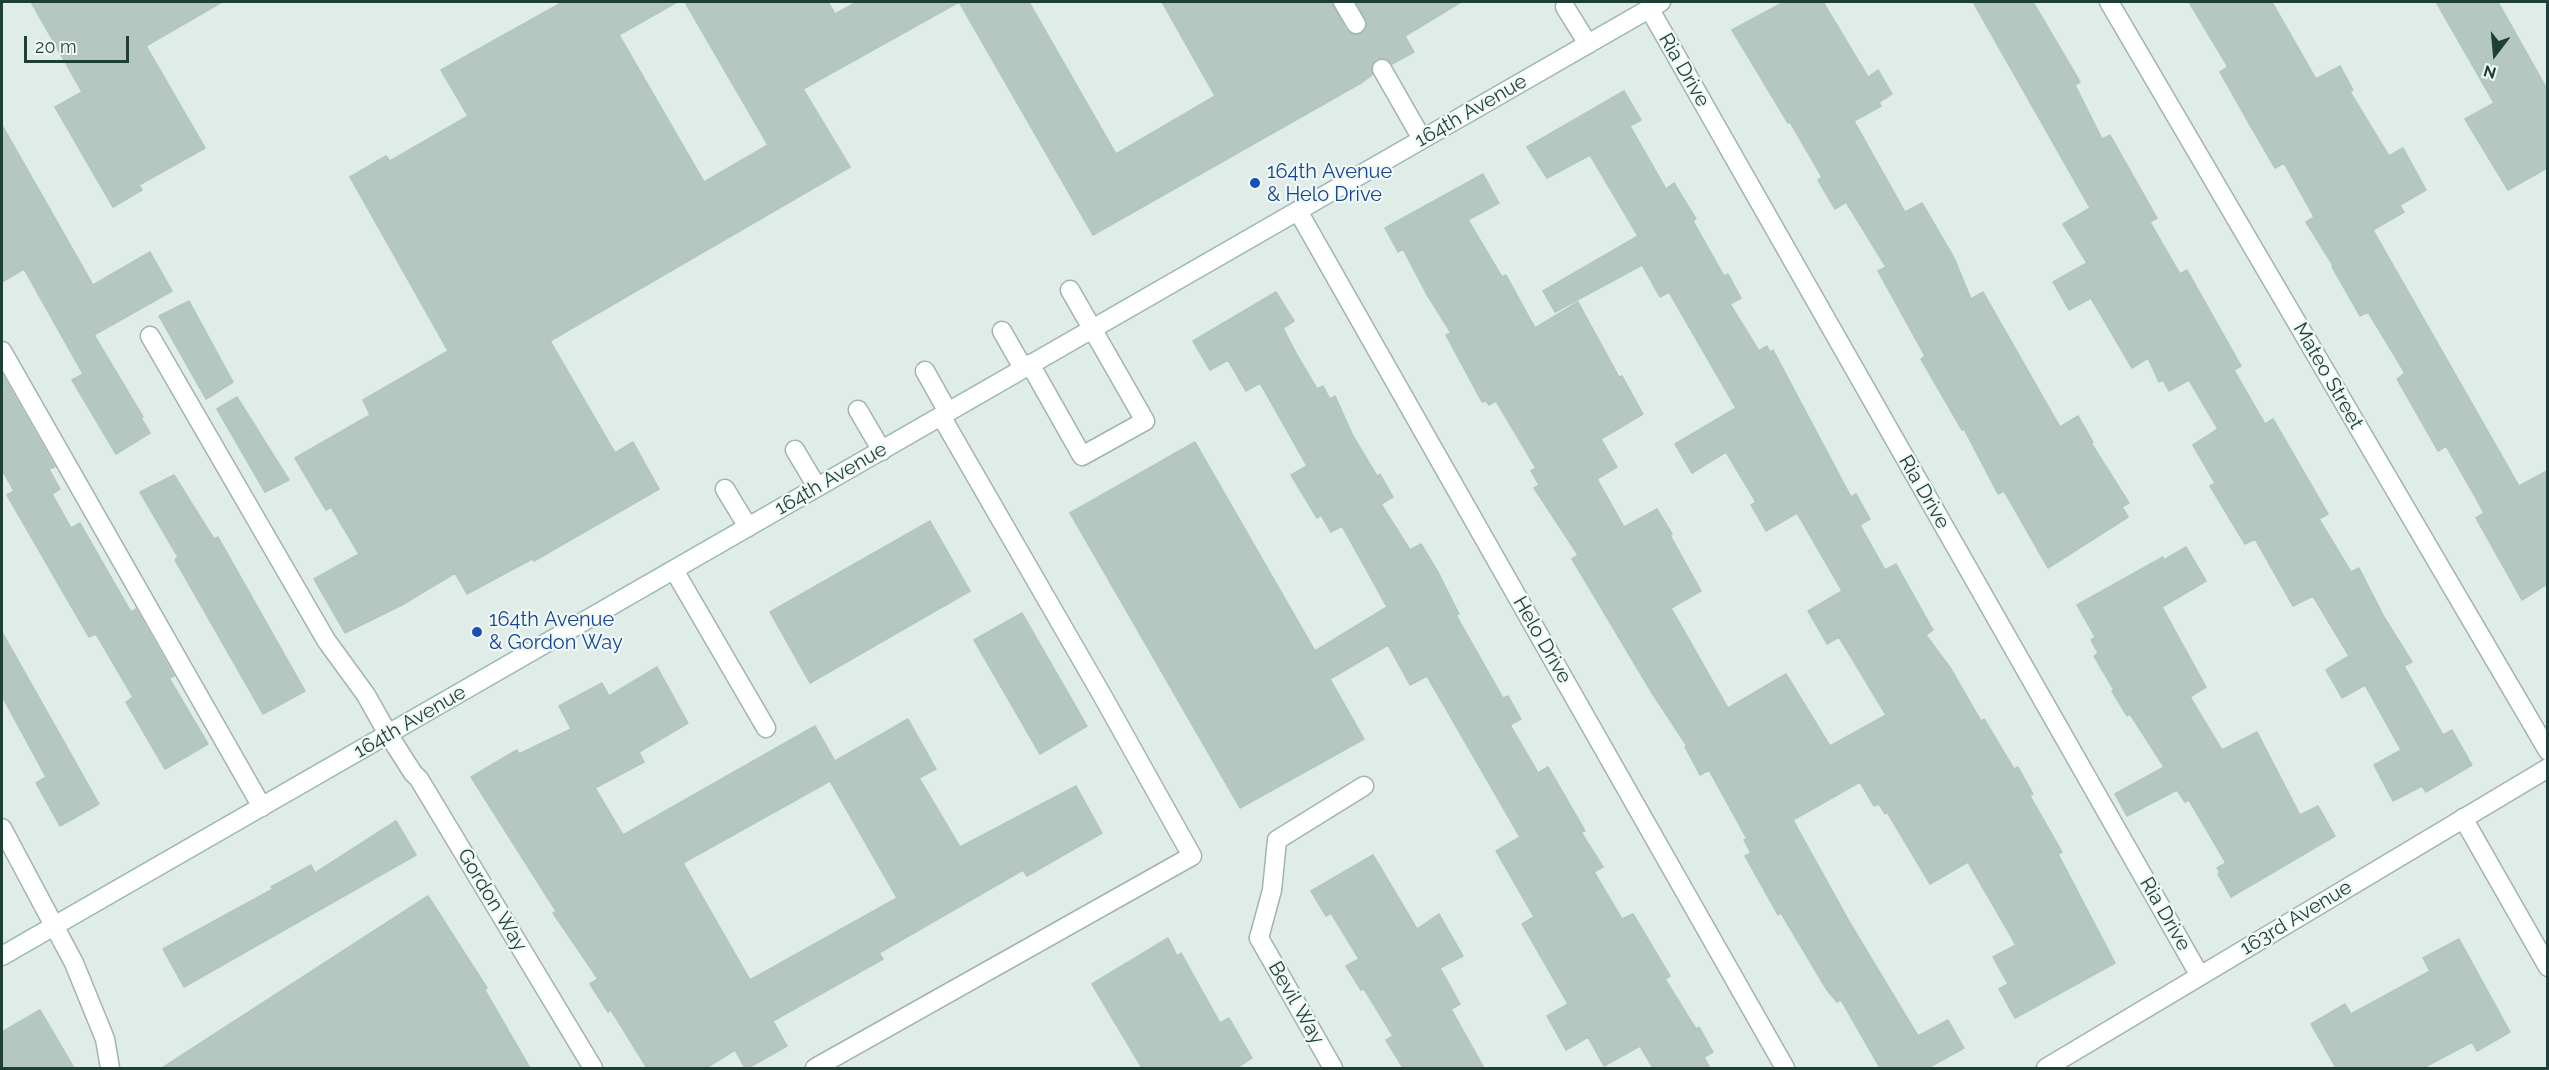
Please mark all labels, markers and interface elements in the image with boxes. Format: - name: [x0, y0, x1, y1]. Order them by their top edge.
- scale bar: [27, 24, 132, 62]
- north arrow: [2465, 24, 2525, 84]
- street label: Ria Drive: [1653, 29, 1715, 111]
- text: 20 m: [35, 36, 77, 57]
- text: N: [2481, 61, 2498, 83]
- street label: 164th Avenue: [1411, 69, 1531, 153]
- place label: 164th Avenue & Helo Drive: [1267, 160, 1392, 207]
- marker: 164th Avenue & Helo Drive: [1248, 176, 1262, 190]
- street label: Mateo Street: [2288, 318, 2368, 434]
- street label: 164th Avenue: [771, 437, 891, 521]
- street label: Ria Drive: [1893, 451, 1955, 533]
- street label: Helo Drive: [1507, 592, 1577, 688]
- place label: 164th Avenue & Gordon Way: [489, 608, 623, 655]
- marker: 164th Avenue & Gordon Way: [470, 625, 484, 639]
- street label: 164th Avenue: [350, 680, 470, 764]
- street label: Gordon Way: [452, 844, 532, 956]
- street label: Ria Drive: [2134, 873, 2196, 955]
- street label: 163rd Avenue: [2236, 875, 2356, 961]
- street label: Bevil Way: [1263, 957, 1329, 1049]

